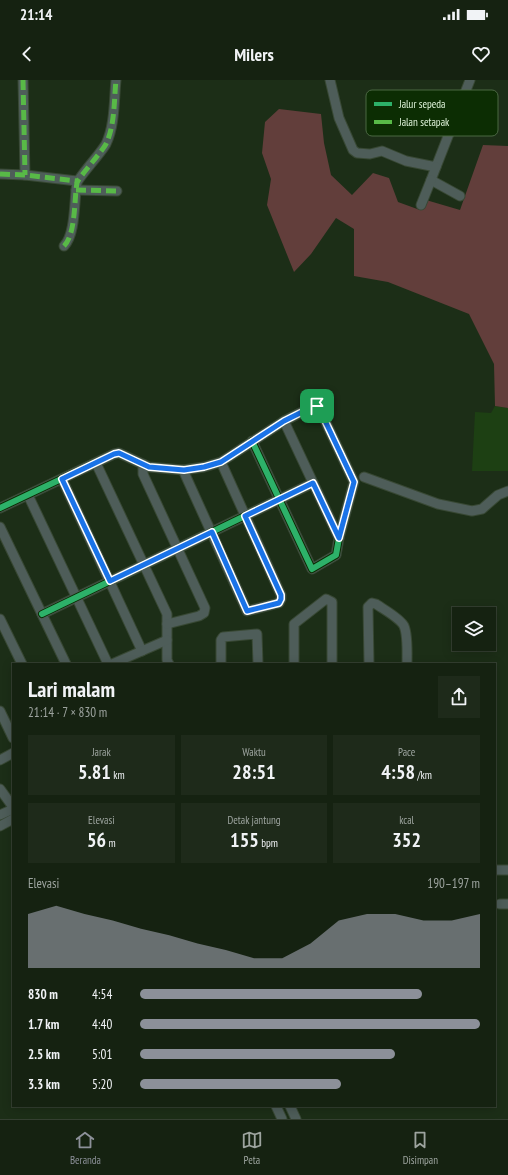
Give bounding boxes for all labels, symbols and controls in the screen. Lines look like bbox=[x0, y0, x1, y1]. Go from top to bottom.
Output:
text: 21:14 bbox=[20, 5, 52, 24]
icon: back bbox=[16, 43, 38, 65]
text: Milers bbox=[234, 43, 274, 66]
icon: heart bbox=[470, 43, 492, 65]
legend bbox=[366, 90, 498, 136]
text: Jalur sepeda bbox=[398, 97, 446, 111]
text: Jalan setapak bbox=[398, 115, 450, 129]
pin bbox=[300, 389, 334, 423]
icon: arrive bbox=[306, 395, 328, 417]
map controls bbox=[452, 607, 496, 651]
button: layers bbox=[452, 607, 496, 651]
text: Lari malam bbox=[28, 675, 115, 703]
button: share bbox=[438, 676, 480, 718]
text: 21:14 · 7 × 830 m bbox=[28, 704, 107, 721]
text: Jarak bbox=[92, 745, 111, 759]
text: Waktu bbox=[242, 745, 266, 759]
text: Pace bbox=[398, 745, 415, 759]
text: 5.81 bbox=[78, 759, 111, 785]
text: 28:51 bbox=[232, 759, 276, 785]
text: 4:58 bbox=[381, 759, 415, 785]
text: km bbox=[111, 768, 125, 782]
text: /km bbox=[415, 768, 432, 782]
text: Elevasi bbox=[88, 813, 115, 827]
text: Detak jantung bbox=[227, 813, 281, 827]
text: kcal bbox=[399, 813, 414, 827]
text: 56 bbox=[87, 827, 106, 853]
text: 155 bbox=[230, 827, 259, 853]
text: 352 bbox=[392, 827, 421, 853]
text: m bbox=[106, 836, 116, 850]
text: bpm bbox=[259, 836, 278, 850]
text: Elevasi bbox=[28, 875, 59, 892]
text: 190–197 m bbox=[427, 875, 480, 892]
text: 830 m bbox=[28, 986, 58, 1003]
text: 4:54 bbox=[92, 986, 112, 1003]
text: 1.7 km bbox=[28, 1016, 59, 1033]
text: 4:40 bbox=[92, 1016, 112, 1033]
text: 2.5 km bbox=[28, 1046, 60, 1063]
text: 5:01 bbox=[92, 1046, 112, 1063]
text: 3.3 km bbox=[28, 1076, 60, 1093]
text: 5:20 bbox=[92, 1076, 112, 1093]
tab: Beranda bbox=[70, 1129, 101, 1167]
tab: Peta bbox=[241, 1129, 263, 1167]
tab: Disimpan bbox=[403, 1129, 438, 1167]

